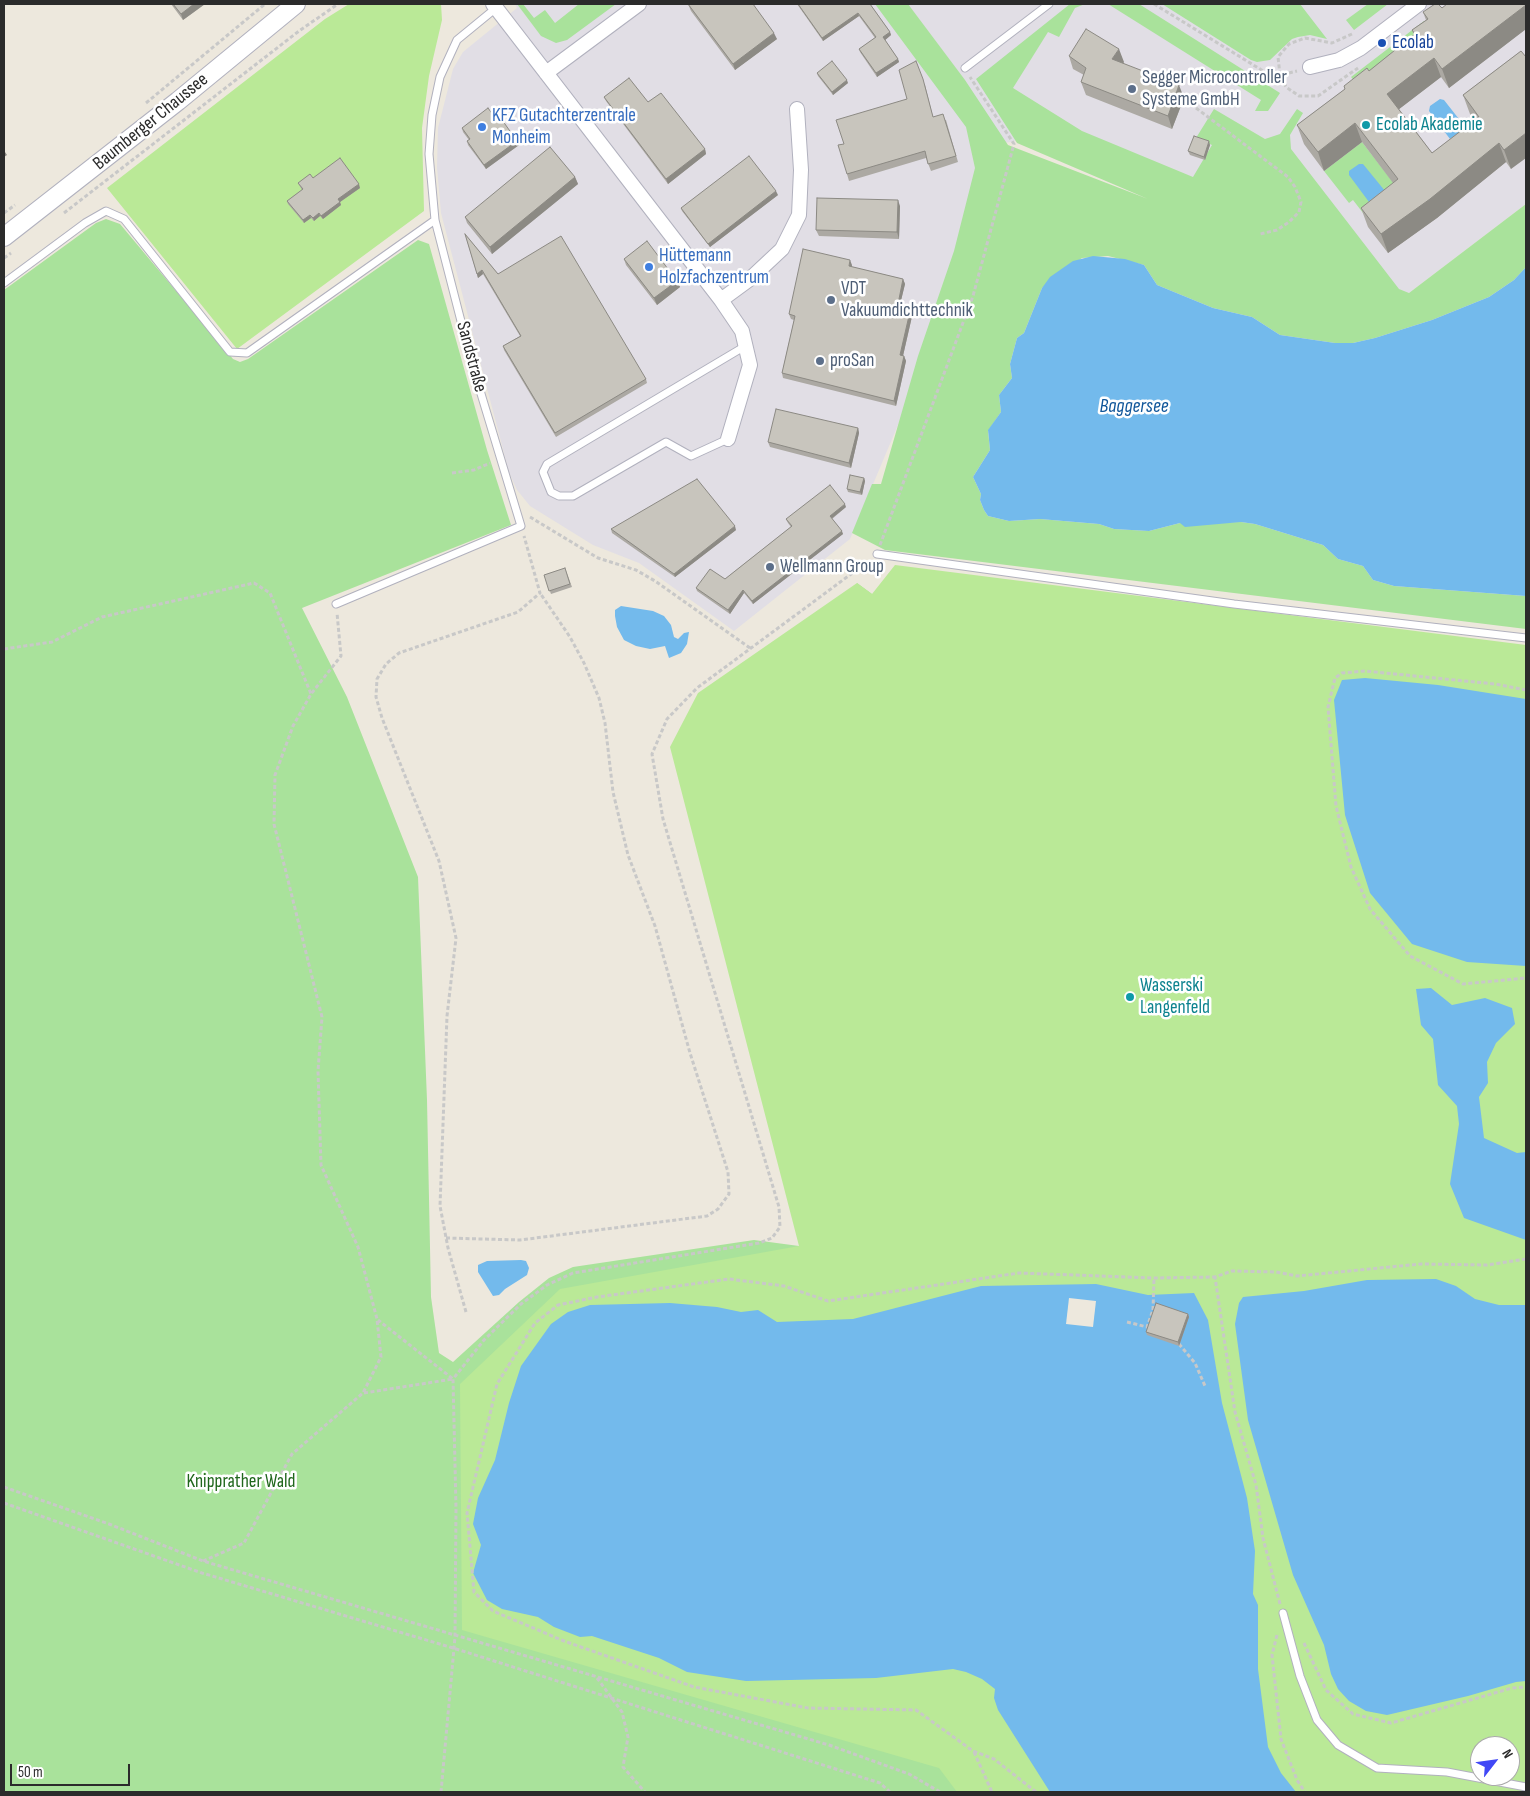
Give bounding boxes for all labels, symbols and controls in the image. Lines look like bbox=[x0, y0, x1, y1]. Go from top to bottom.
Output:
place label: Ecolab bbox=[1392, 32, 1434, 54]
marker: Ecolab bbox=[1376, 37, 1388, 49]
place label: Segger Microcontroller Systeme GmbH bbox=[1142, 67, 1287, 111]
street label: Baumberger Chaussee bbox=[89, 69, 213, 175]
marker: Segger Microcontroller Systeme GmbH bbox=[1126, 83, 1138, 95]
place label: KFZ Gutachterzentrale Monheim bbox=[492, 105, 636, 149]
place label: Ecolab Akademie bbox=[1376, 114, 1483, 136]
marker: Ecolab Akademie bbox=[1360, 119, 1372, 131]
marker: KFZ Gutachterzentrale Monheim bbox=[476, 121, 488, 133]
place label: Hüttemann Holzfachzentrum bbox=[659, 245, 769, 289]
marker: Hüttemann Holzfachzentrum bbox=[643, 261, 655, 273]
place label: VDT Vakuumdichttechnik bbox=[841, 278, 973, 322]
marker: VDT Vakuumdichttechnik bbox=[825, 294, 837, 306]
street label: Sandstraße bbox=[451, 319, 491, 395]
place label: proSan bbox=[830, 350, 874, 372]
marker: proSan bbox=[814, 355, 826, 367]
water label: Baggersee bbox=[1100, 395, 1168, 419]
place label: Wellmann Group bbox=[780, 556, 884, 578]
marker: Wellmann Group bbox=[764, 561, 776, 573]
place label: Wasserski Langenfeld bbox=[1140, 975, 1210, 1019]
marker: Wasserski Langenfeld bbox=[1124, 991, 1136, 1003]
park label: Knipprather Wald bbox=[186, 1471, 296, 1493]
north arrow bbox=[1470, 1736, 1520, 1786]
text: N bbox=[1498, 1746, 1517, 1761]
scale bar bbox=[12, 1754, 132, 1786]
text: 50 m bbox=[18, 1763, 43, 1782]

